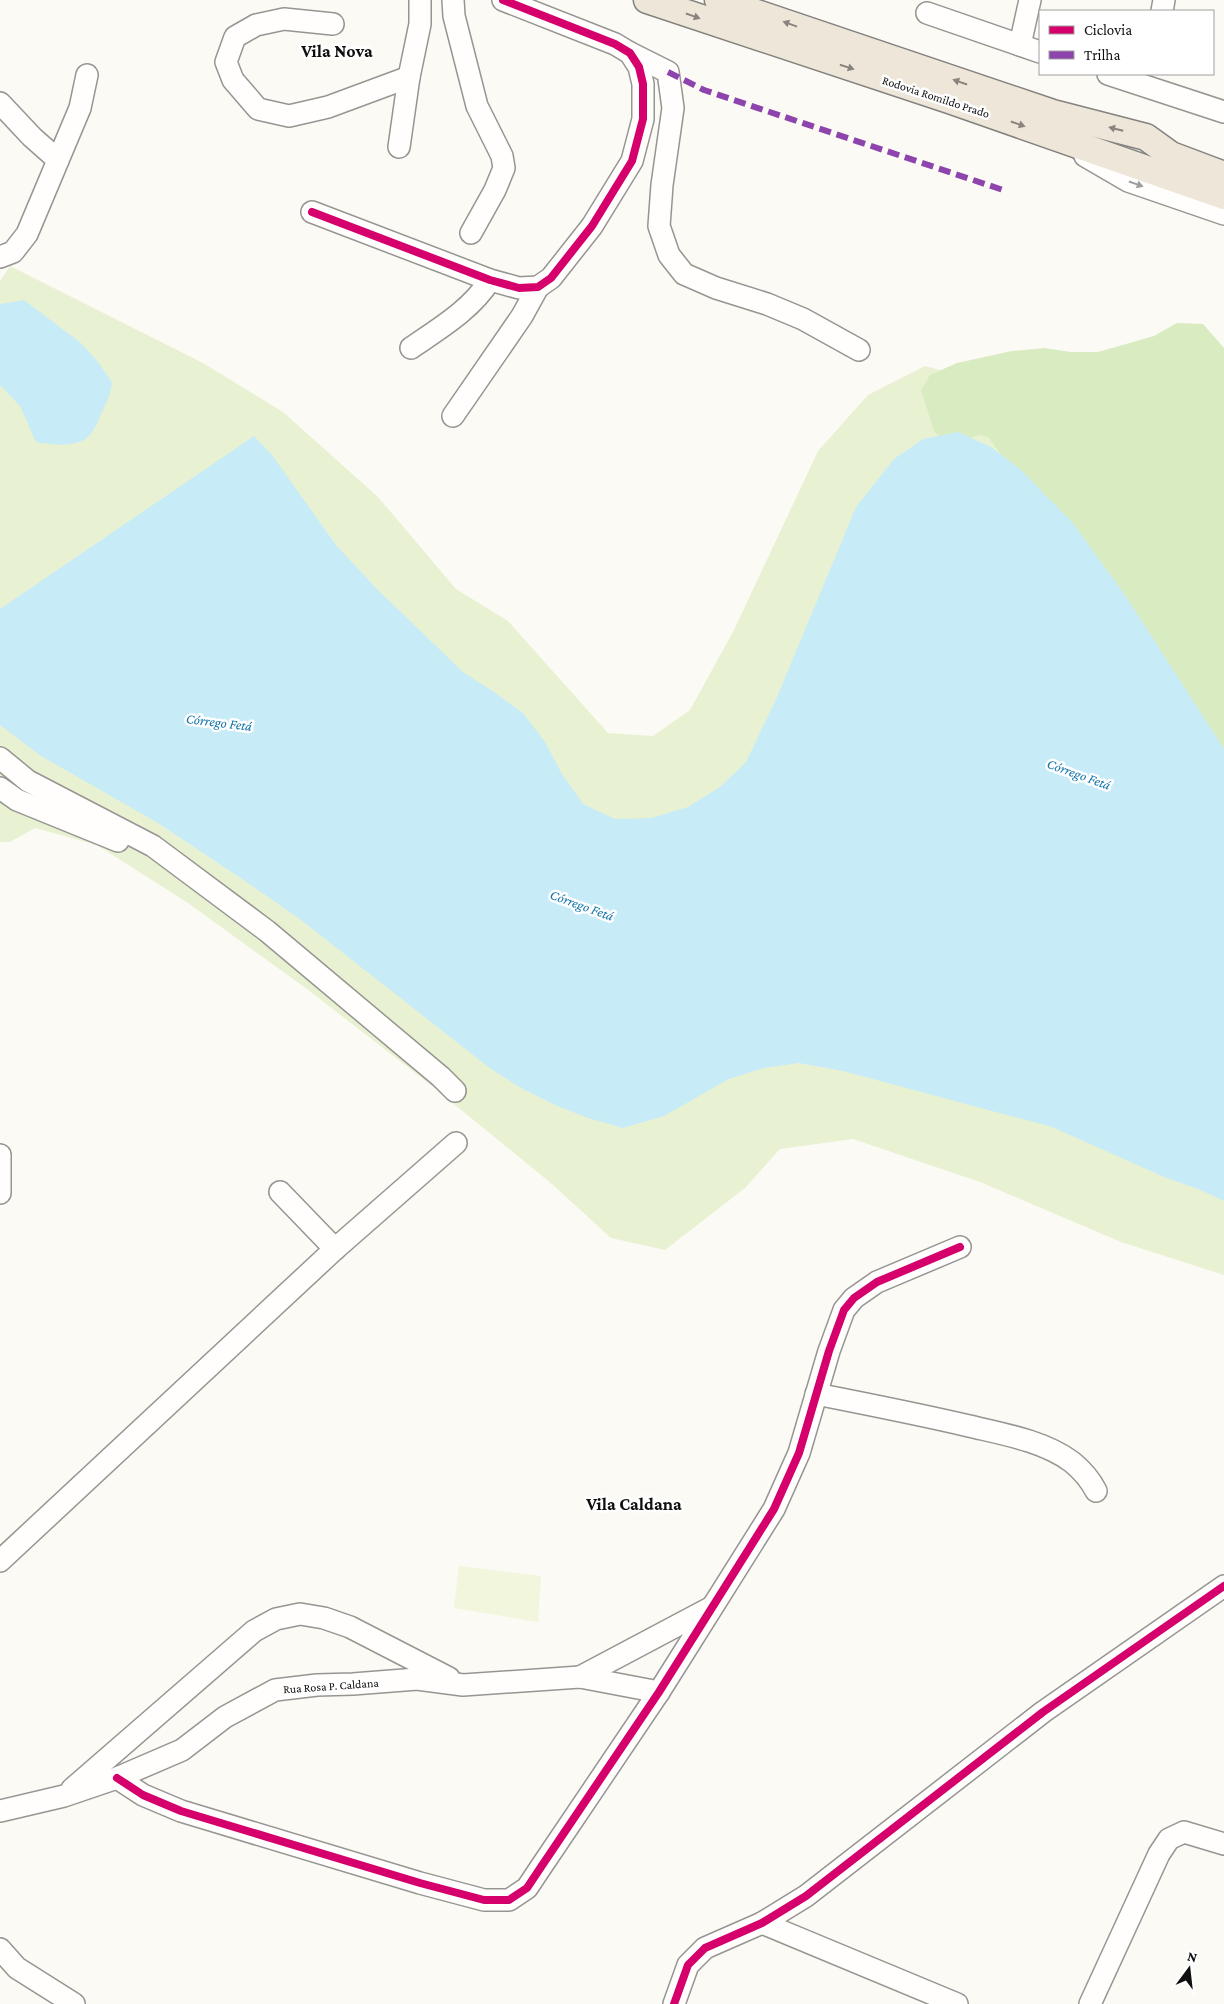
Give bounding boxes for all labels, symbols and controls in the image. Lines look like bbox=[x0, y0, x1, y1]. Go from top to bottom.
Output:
legend bbox=[1039, 10, 1214, 75]
one-way arrow bbox=[686, 12, 701, 20]
one-way arrow bbox=[782, 20, 797, 28]
text: Ciclovia bbox=[1084, 22, 1132, 38]
district label: Vila Nova bbox=[300, 41, 373, 61]
text: Trilha bbox=[1084, 47, 1120, 63]
one-way arrow bbox=[840, 64, 855, 72]
street label: Rodovia Romildo Prado bbox=[881, 73, 991, 121]
one-way arrow bbox=[953, 77, 968, 85]
one-way arrow bbox=[1011, 120, 1026, 128]
one-way arrow bbox=[1108, 125, 1123, 133]
one-way arrow bbox=[1129, 181, 1144, 188]
water label: Córrego Fetá bbox=[185, 710, 253, 734]
water label: Córrego Fetá bbox=[1045, 755, 1113, 793]
water label: Córrego Fetá bbox=[548, 886, 616, 924]
district label: Vila Caldana bbox=[585, 1494, 682, 1514]
street label: Rua Rosa P. Caldana bbox=[283, 1676, 380, 1696]
north arrow bbox=[1164, 1944, 1214, 1994]
text: N bbox=[1186, 1947, 1199, 1966]

